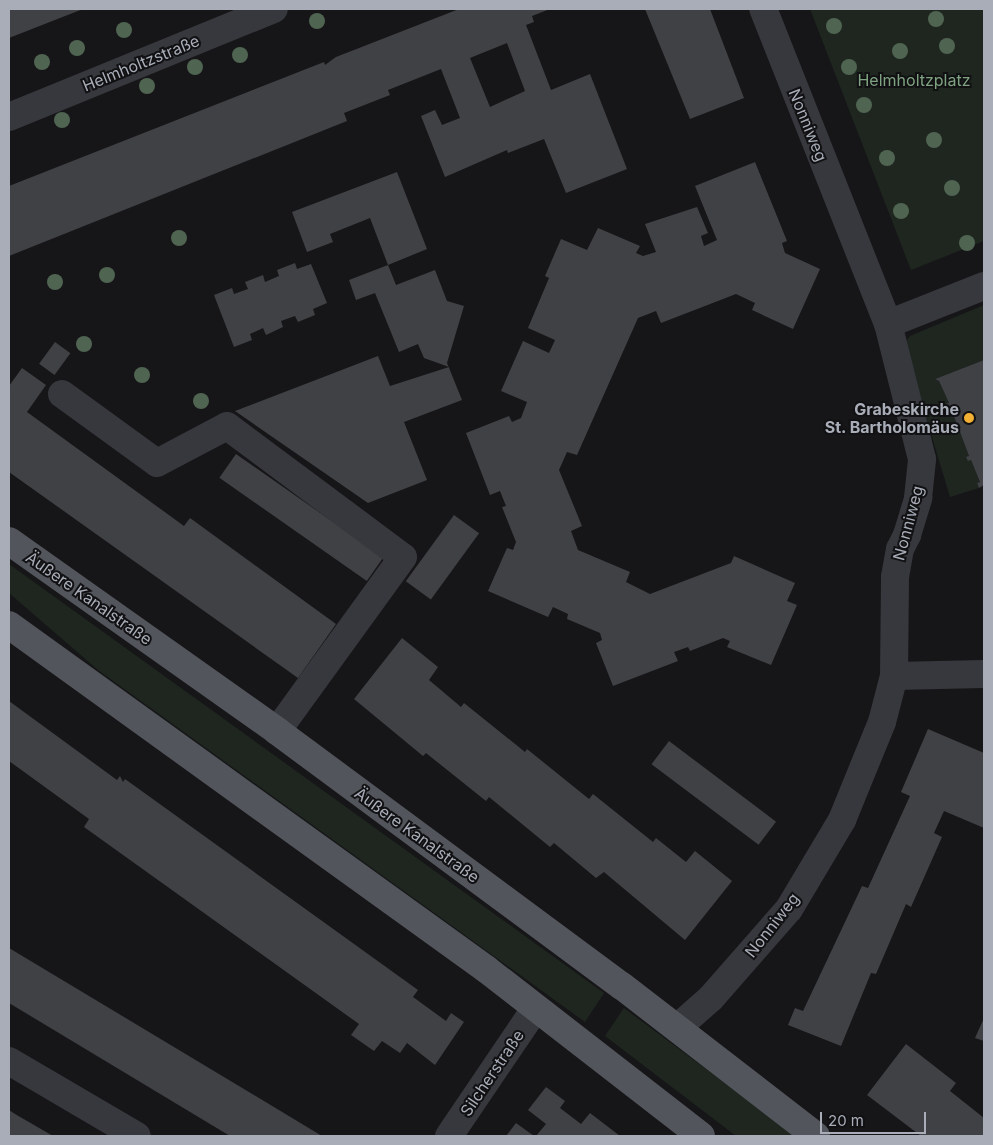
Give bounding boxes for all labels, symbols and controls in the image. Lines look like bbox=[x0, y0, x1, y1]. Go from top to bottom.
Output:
street label: Helmholtzstraße bbox=[80, 31, 202, 95]
park label: Helmholtzplatz bbox=[857, 70, 971, 90]
street label: Nonniweg bbox=[785, 86, 831, 164]
place label: Grabeskirche St. Bartholomäus bbox=[824, 399, 959, 437]
marker: Grabeskirche St. Bartholomäus bbox=[963, 412, 975, 424]
street label: Nonniweg bbox=[889, 484, 927, 562]
street label: Äußere Kanalstraße bbox=[22, 547, 156, 649]
street label: Äußere Kanalstraße bbox=[351, 783, 483, 887]
street label: Nonniweg bbox=[741, 889, 803, 961]
street label: Silcherstraße bbox=[456, 1026, 528, 1120]
scale bar bbox=[823, 1102, 929, 1134]
text: 20 m bbox=[828, 1111, 864, 1130]

